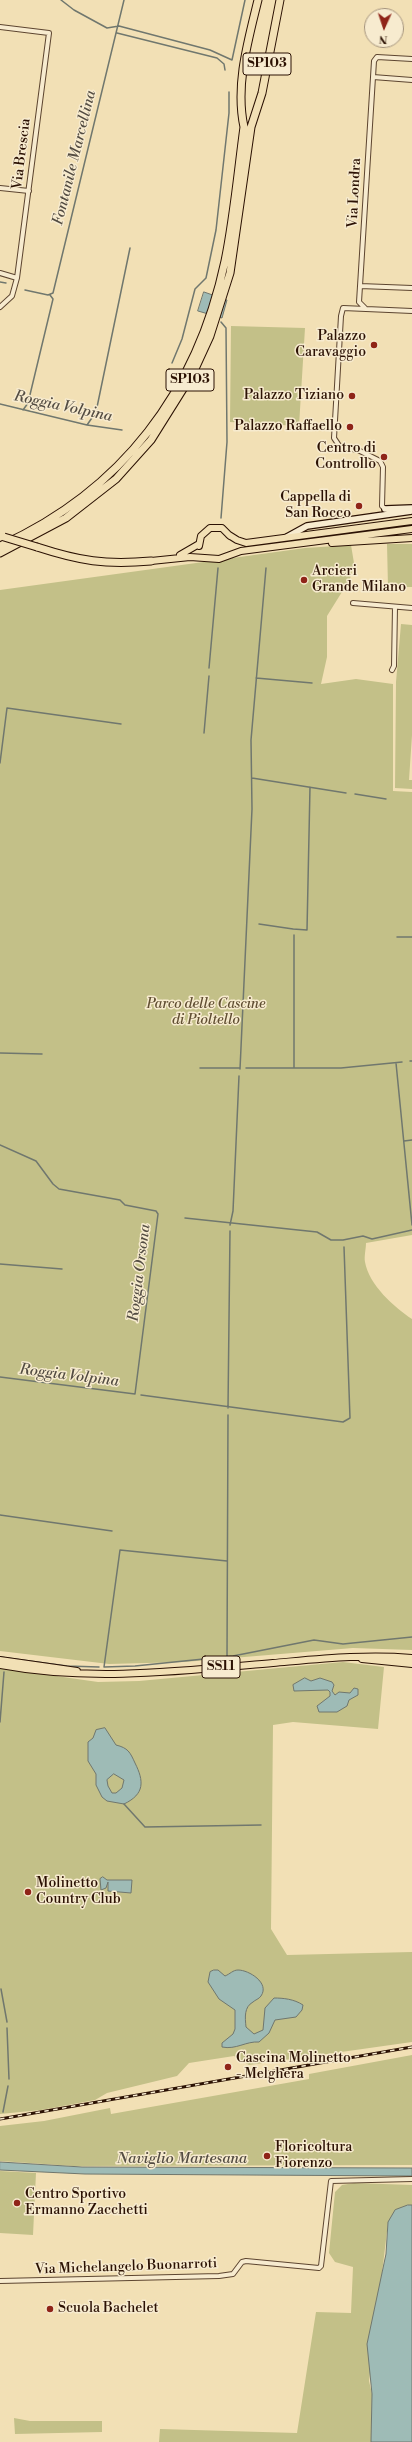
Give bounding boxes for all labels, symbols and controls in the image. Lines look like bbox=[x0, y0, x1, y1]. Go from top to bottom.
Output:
north arrow bbox=[364, 8, 404, 48]
text: N bbox=[379, 32, 388, 46]
road number: SP103 bbox=[243, 53, 291, 75]
water label: Fontanile Marcellina bbox=[50, 89, 100, 227]
street label: Via Brescia bbox=[9, 117, 35, 191]
street label: Via Londra bbox=[345, 157, 365, 229]
place label: Palazzo Caravaggio bbox=[295, 329, 366, 362]
marker: Palazzo Caravaggio bbox=[369, 340, 379, 350]
road number: SP103 bbox=[166, 369, 214, 391]
water label: Roggia Volpina bbox=[12, 388, 114, 426]
place label: Palazzo Tiziano bbox=[244, 388, 344, 404]
marker: Palazzo Tiziano bbox=[347, 391, 357, 401]
place label: Palazzo Raffaello bbox=[234, 419, 342, 435]
marker: Palazzo Raffaello bbox=[345, 422, 355, 432]
place label: Centro di Controllo bbox=[315, 441, 376, 474]
marker: Centro di Controllo bbox=[379, 452, 389, 462]
place label: Cappella di San Rocco bbox=[280, 490, 351, 522]
marker: Cappella di San Rocco bbox=[354, 501, 364, 511]
place label: Arcieri Grande Milano bbox=[312, 564, 406, 596]
marker: Arcieri Grande Milano bbox=[299, 575, 309, 585]
park label: Parco delle Cascine di Pioltello bbox=[147, 997, 265, 1030]
water label: Roggia Orsona bbox=[125, 1223, 155, 1323]
water label: Roggia Volpina bbox=[18, 1361, 120, 1391]
road number: SS11 bbox=[202, 1656, 240, 1678]
place label: Molinetto Country Club bbox=[36, 1876, 121, 1908]
marker: Molinetto Country Club bbox=[23, 1887, 33, 1897]
place label: Cascina Molinetto - Melghera bbox=[236, 2051, 351, 2084]
marker: Cascina Molinetto - Melghera bbox=[223, 2062, 233, 2072]
place label: Floricoltura Fiorenzo bbox=[275, 2140, 352, 2172]
water label: Naviglio Martesana bbox=[117, 2150, 247, 2168]
marker: Floricoltura Fiorenzo bbox=[262, 2151, 272, 2161]
place label: Centro Sportivo Ermanno Zacchetti bbox=[25, 2187, 148, 2220]
marker: Centro Sportivo Ermanno Zacchetti bbox=[12, 2198, 22, 2208]
street label: Via Michelangelo Buonarroti bbox=[35, 2255, 217, 2279]
place label: Scuola Bachelet bbox=[58, 2301, 159, 2317]
marker: Scuola Bachelet bbox=[45, 2304, 55, 2314]

